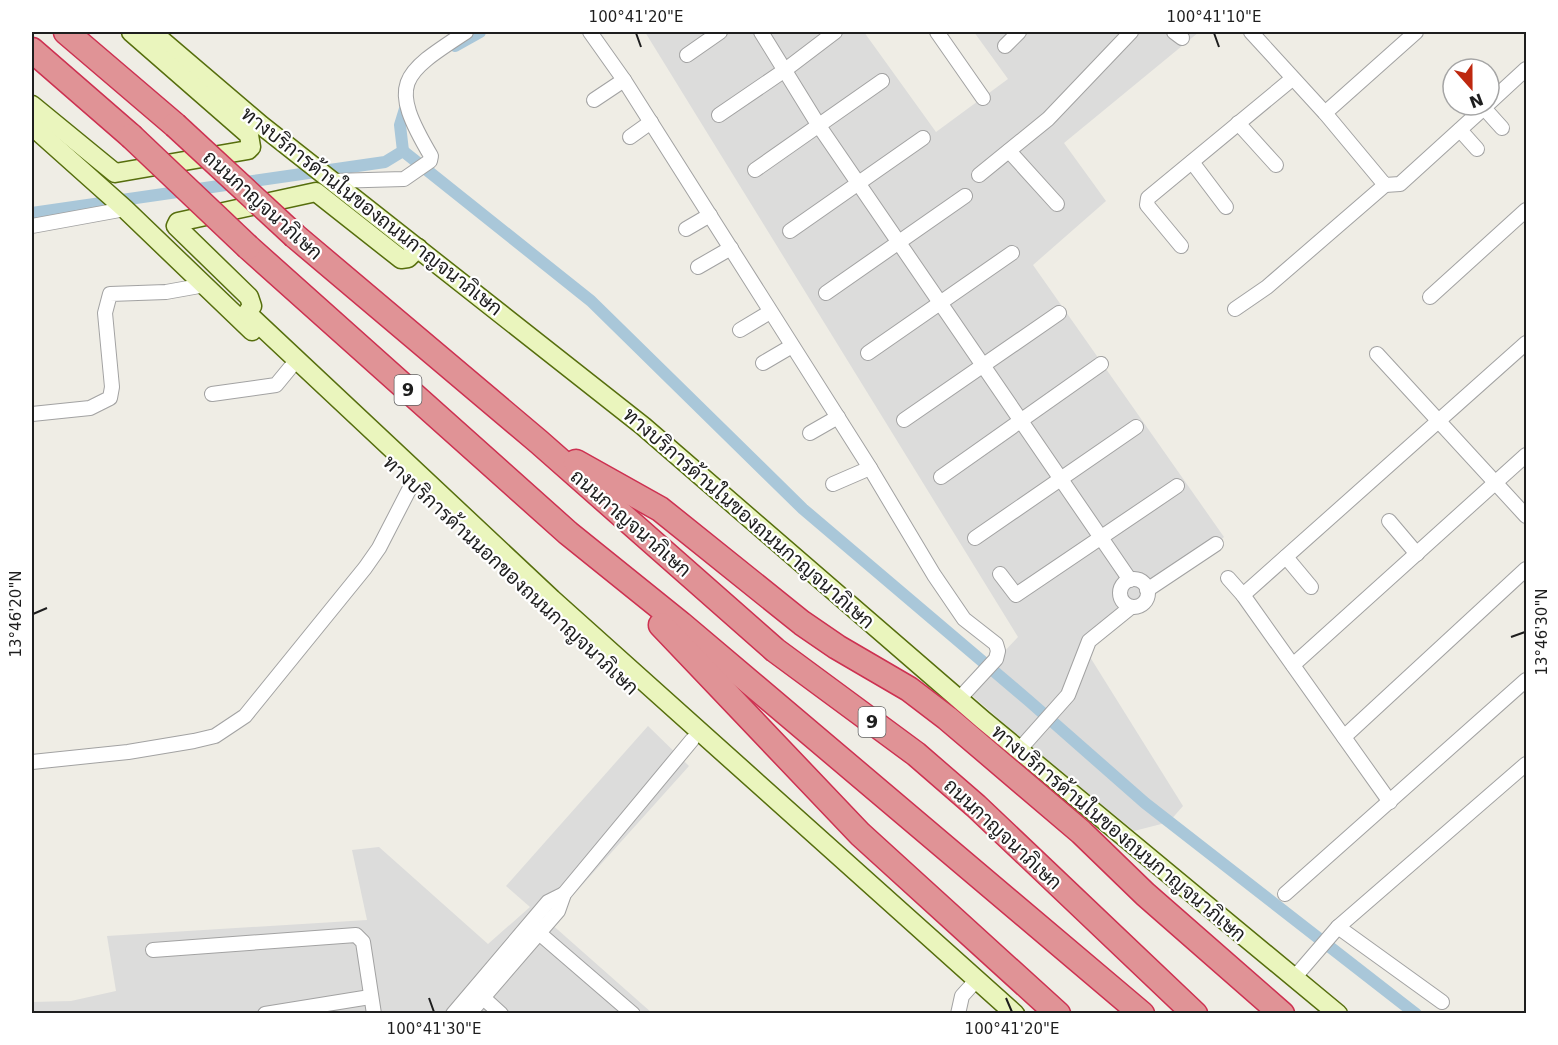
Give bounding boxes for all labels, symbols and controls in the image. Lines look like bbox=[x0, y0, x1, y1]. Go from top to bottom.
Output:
text: 100°41'20"E bbox=[589, 8, 683, 26]
text: 100°41'10"E bbox=[1167, 8, 1261, 26]
north arrow bbox=[1441, 57, 1501, 117]
text: N bbox=[1467, 89, 1486, 112]
street label: ทางบริการด้านในของถนนกาญจนาภิเษก bbox=[237, 101, 508, 320]
street label: ถนนกาญจนาภิเษก bbox=[198, 145, 328, 265]
road number: 9 bbox=[394, 375, 422, 405]
street label: ทางบริการด้านในของถนนกาญจนาภิเษก bbox=[619, 402, 879, 634]
street label: ทางบริการด้านนอกของถนนกาญจนาภิเษก bbox=[378, 450, 644, 700]
street label: ถนนกาญจนาภิเษก bbox=[566, 464, 696, 582]
text: 13°46'20"N bbox=[7, 570, 25, 658]
text: 13°46'30"N bbox=[1533, 588, 1551, 676]
road number: 9 bbox=[858, 707, 886, 737]
street label: ทางบริการด้านในของถนนกาญจนาภิเษก bbox=[987, 719, 1251, 947]
street label: ถนนกาญจนาภิเษก bbox=[939, 773, 1067, 895]
text: 100°41'30"E bbox=[387, 1020, 481, 1038]
text: 100°41'20"E bbox=[965, 1020, 1059, 1038]

